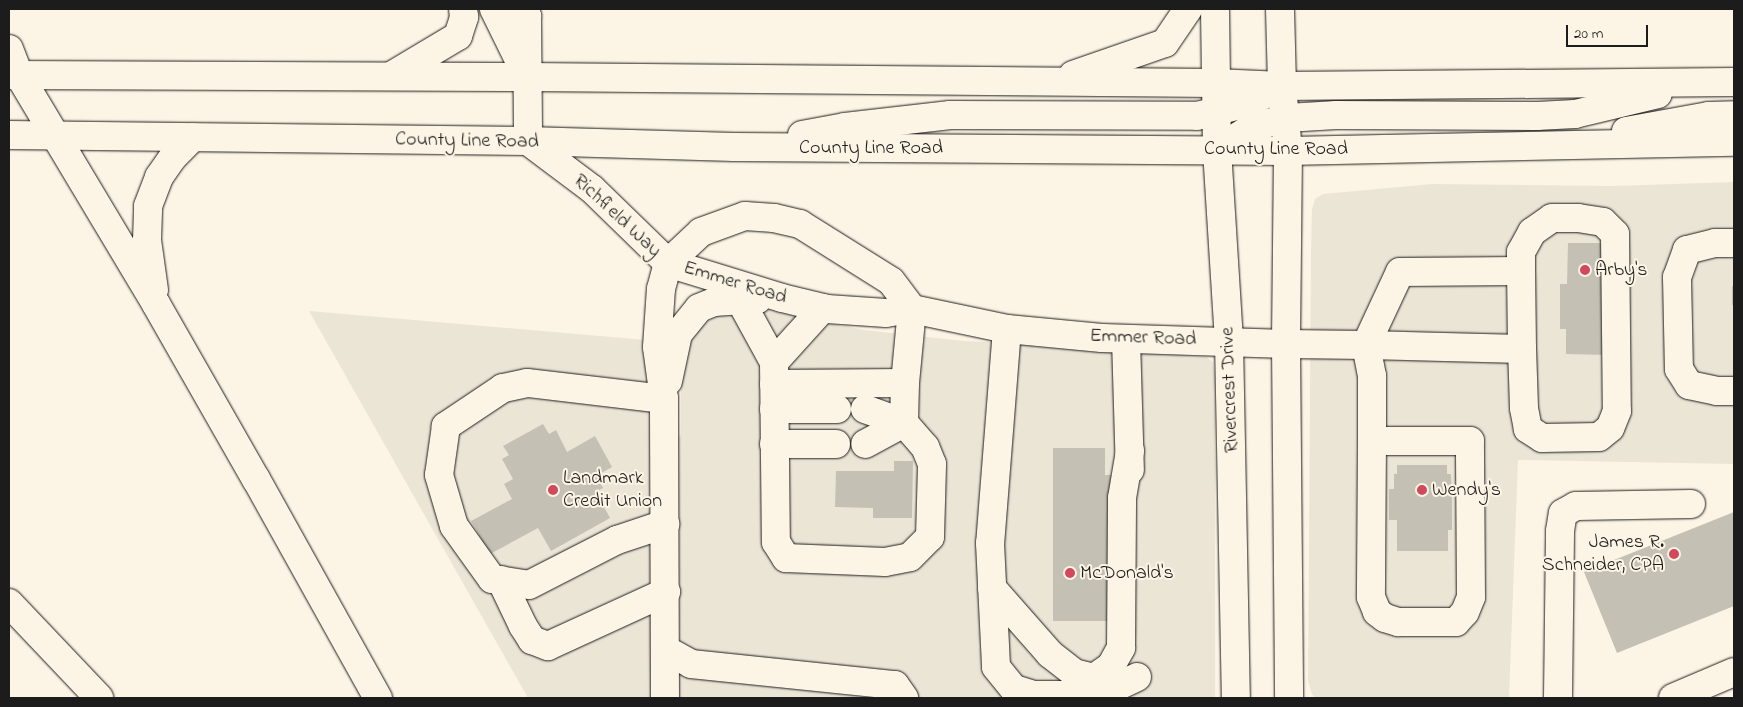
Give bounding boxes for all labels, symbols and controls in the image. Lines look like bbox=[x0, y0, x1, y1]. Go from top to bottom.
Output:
scale bar bbox=[1568, 15, 1650, 47]
text: 20 m bbox=[1574, 23, 1603, 45]
street label: County Line Road bbox=[395, 128, 539, 154]
street label: County Line Road bbox=[799, 136, 943, 160]
street label: County Line Road bbox=[1204, 137, 1348, 161]
street label: Richfield Way bbox=[568, 169, 666, 263]
street label: Emmer Road bbox=[680, 256, 790, 310]
place label: Arby's bbox=[1595, 258, 1647, 282]
marker: Arby's bbox=[1579, 264, 1591, 276]
street label: Emmer Road bbox=[1089, 324, 1197, 352]
street label: Rivercrest Drive bbox=[1216, 327, 1244, 453]
place label: Landmark Credit Union bbox=[563, 466, 662, 513]
place label: Wendy's bbox=[1432, 478, 1501, 502]
marker: Landmark Credit Union bbox=[547, 484, 559, 496]
marker: Wendy's bbox=[1416, 484, 1428, 496]
place label: James R. Schneider, CPA bbox=[1542, 530, 1664, 577]
marker: James R. Schneider, CPA bbox=[1668, 548, 1680, 560]
place label: McDonald's bbox=[1080, 561, 1174, 585]
marker: McDonald's bbox=[1064, 567, 1076, 579]

